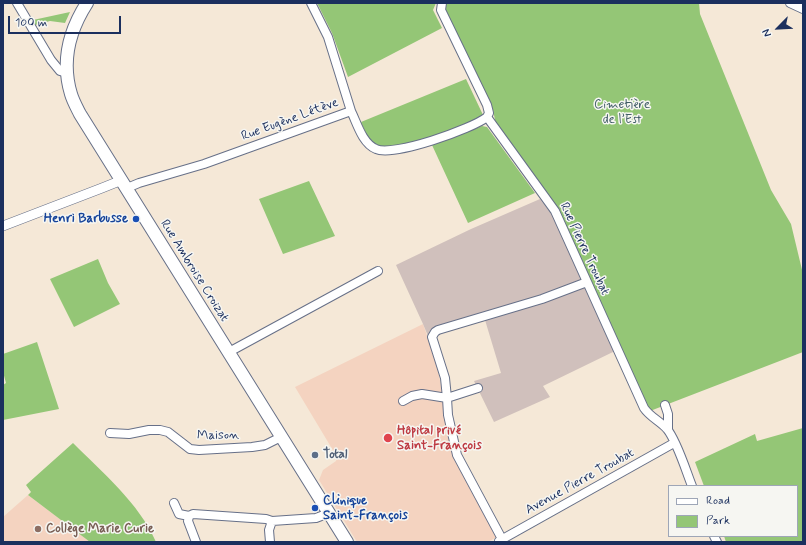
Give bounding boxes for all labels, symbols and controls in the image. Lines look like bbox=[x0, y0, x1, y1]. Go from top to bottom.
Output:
scale bar bbox=[10, 8, 123, 34]
north arrow bbox=[758, 8, 798, 48]
text: 100 m bbox=[15, 15, 47, 31]
text: N bbox=[759, 27, 775, 39]
street label: Rue Eugène Létève bbox=[239, 95, 341, 145]
park label: Cimetière de l’Est bbox=[594, 97, 650, 128]
street label: Rue Pierre Troubat bbox=[556, 200, 612, 298]
place label: Henri Barbusse bbox=[44, 211, 128, 227]
marker: Henri Barbusse bbox=[131, 214, 141, 224]
street label: Rue Ambroise Croizat bbox=[156, 217, 232, 325]
place label: Hôpital privé Saint-François bbox=[397, 423, 482, 454]
street label: Maison bbox=[197, 428, 239, 444]
marker: Hôpital privé Saint-François bbox=[382, 432, 394, 444]
street label: Avenue Pierre Troubat bbox=[523, 446, 637, 518]
place label: Total bbox=[323, 447, 347, 463]
marker: Total bbox=[310, 450, 320, 460]
legend bbox=[668, 485, 798, 537]
place label: Clinique Saint-François bbox=[323, 493, 408, 524]
text: Road bbox=[706, 493, 730, 509]
marker: Clinique Saint-François bbox=[310, 503, 320, 513]
text: Park bbox=[706, 513, 730, 529]
place label: Collège Marie Curie bbox=[46, 521, 154, 537]
marker: Collège Marie Curie bbox=[33, 524, 43, 534]

